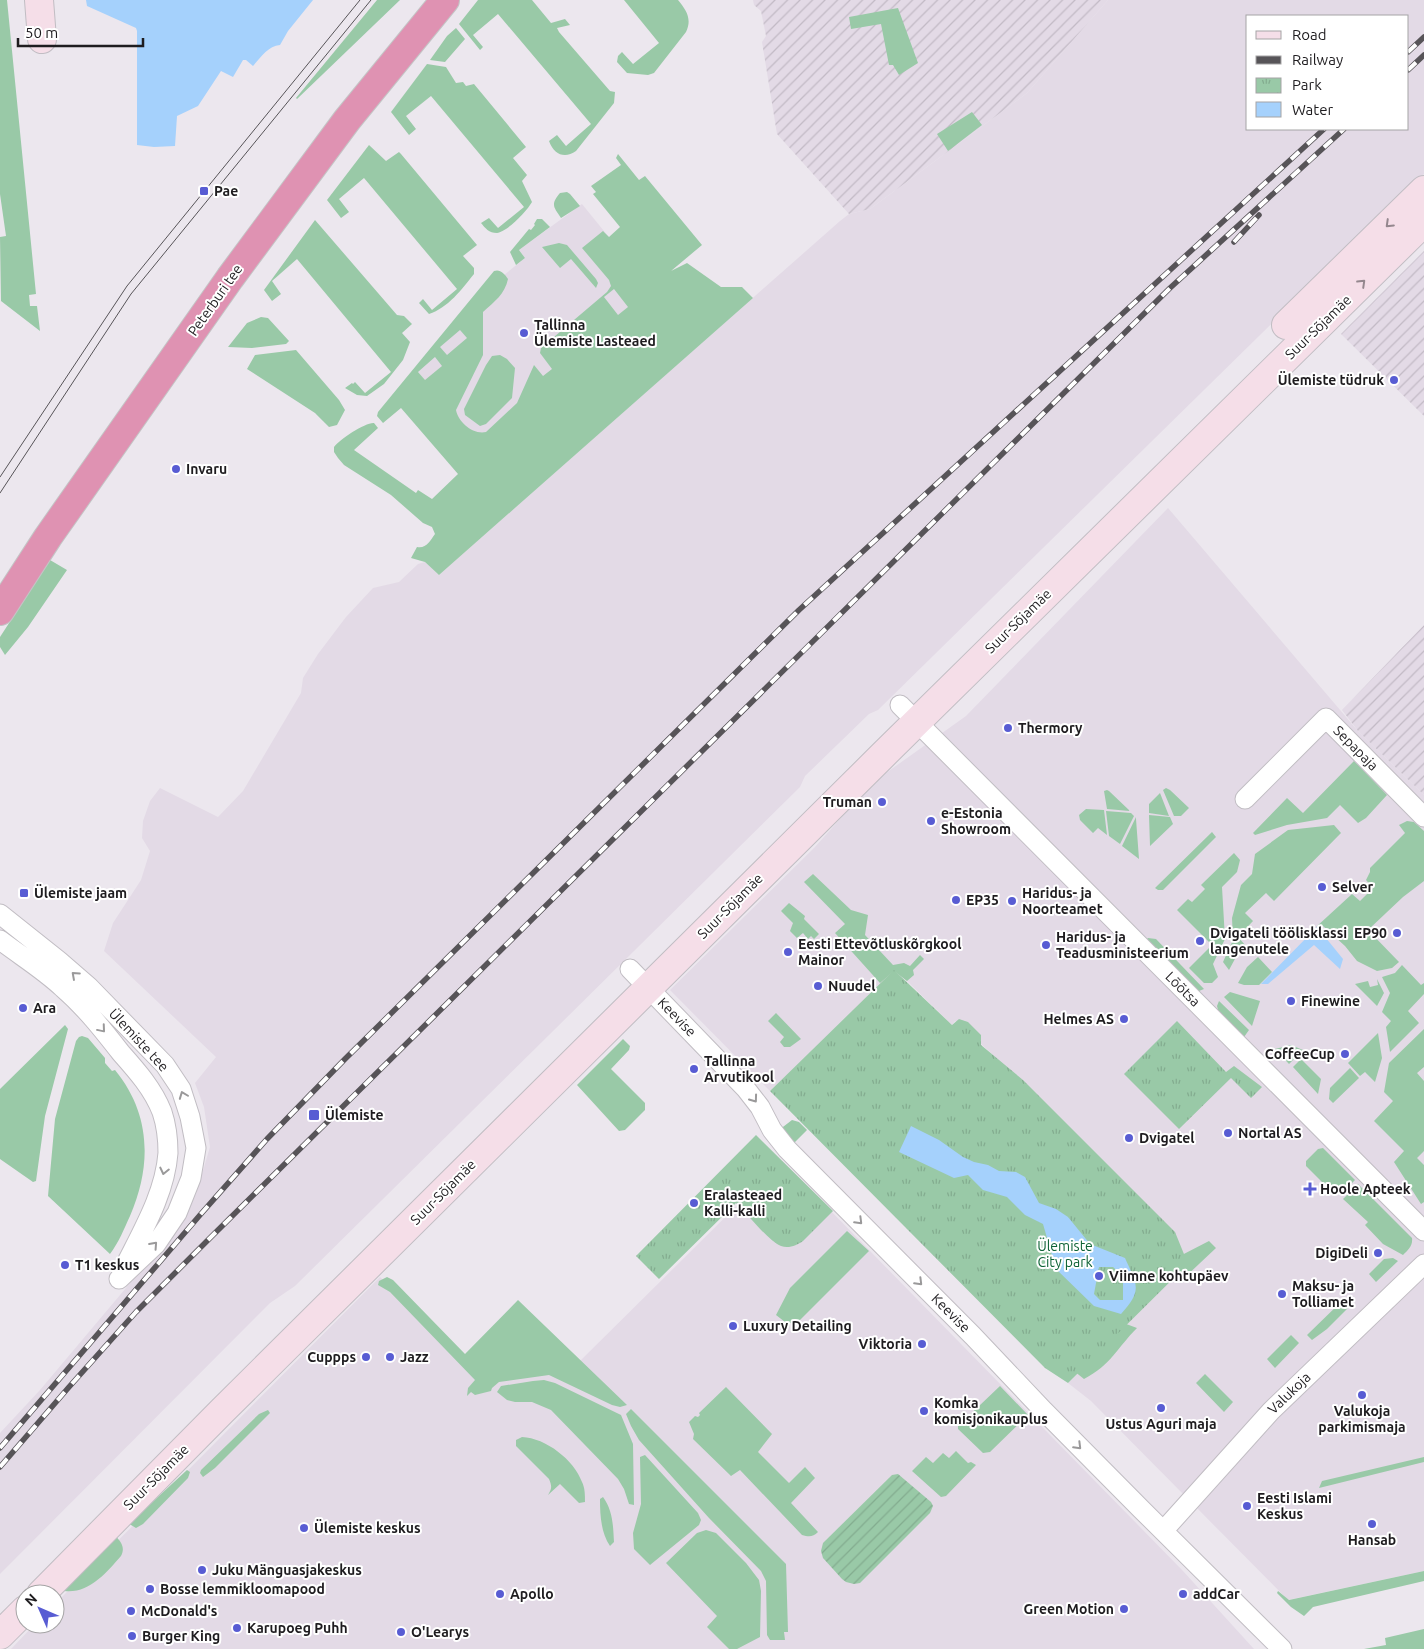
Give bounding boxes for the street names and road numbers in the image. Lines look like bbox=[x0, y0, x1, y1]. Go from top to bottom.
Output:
street label: Peterburi tee bbox=[185, 261, 245, 339]
street label: Suur-Sõjamäe bbox=[1282, 292, 1354, 362]
street label: Suur-Sõjamäe bbox=[982, 586, 1054, 656]
street label: Sepapaja bbox=[1330, 722, 1382, 774]
street label: Suur-Sõjamäe bbox=[694, 870, 766, 942]
street label: Lõõtsa bbox=[1162, 968, 1204, 1010]
street label: Keevise bbox=[655, 994, 699, 1040]
street label: Ülemiste tee bbox=[106, 1005, 173, 1075]
street label: Suur-Sõjamäe bbox=[407, 1156, 479, 1228]
street label: Keevise bbox=[928, 1290, 974, 1336]
street label: Valukoja bbox=[1264, 1369, 1314, 1417]
street label: Suur-Sõjamäe bbox=[120, 1441, 192, 1513]

